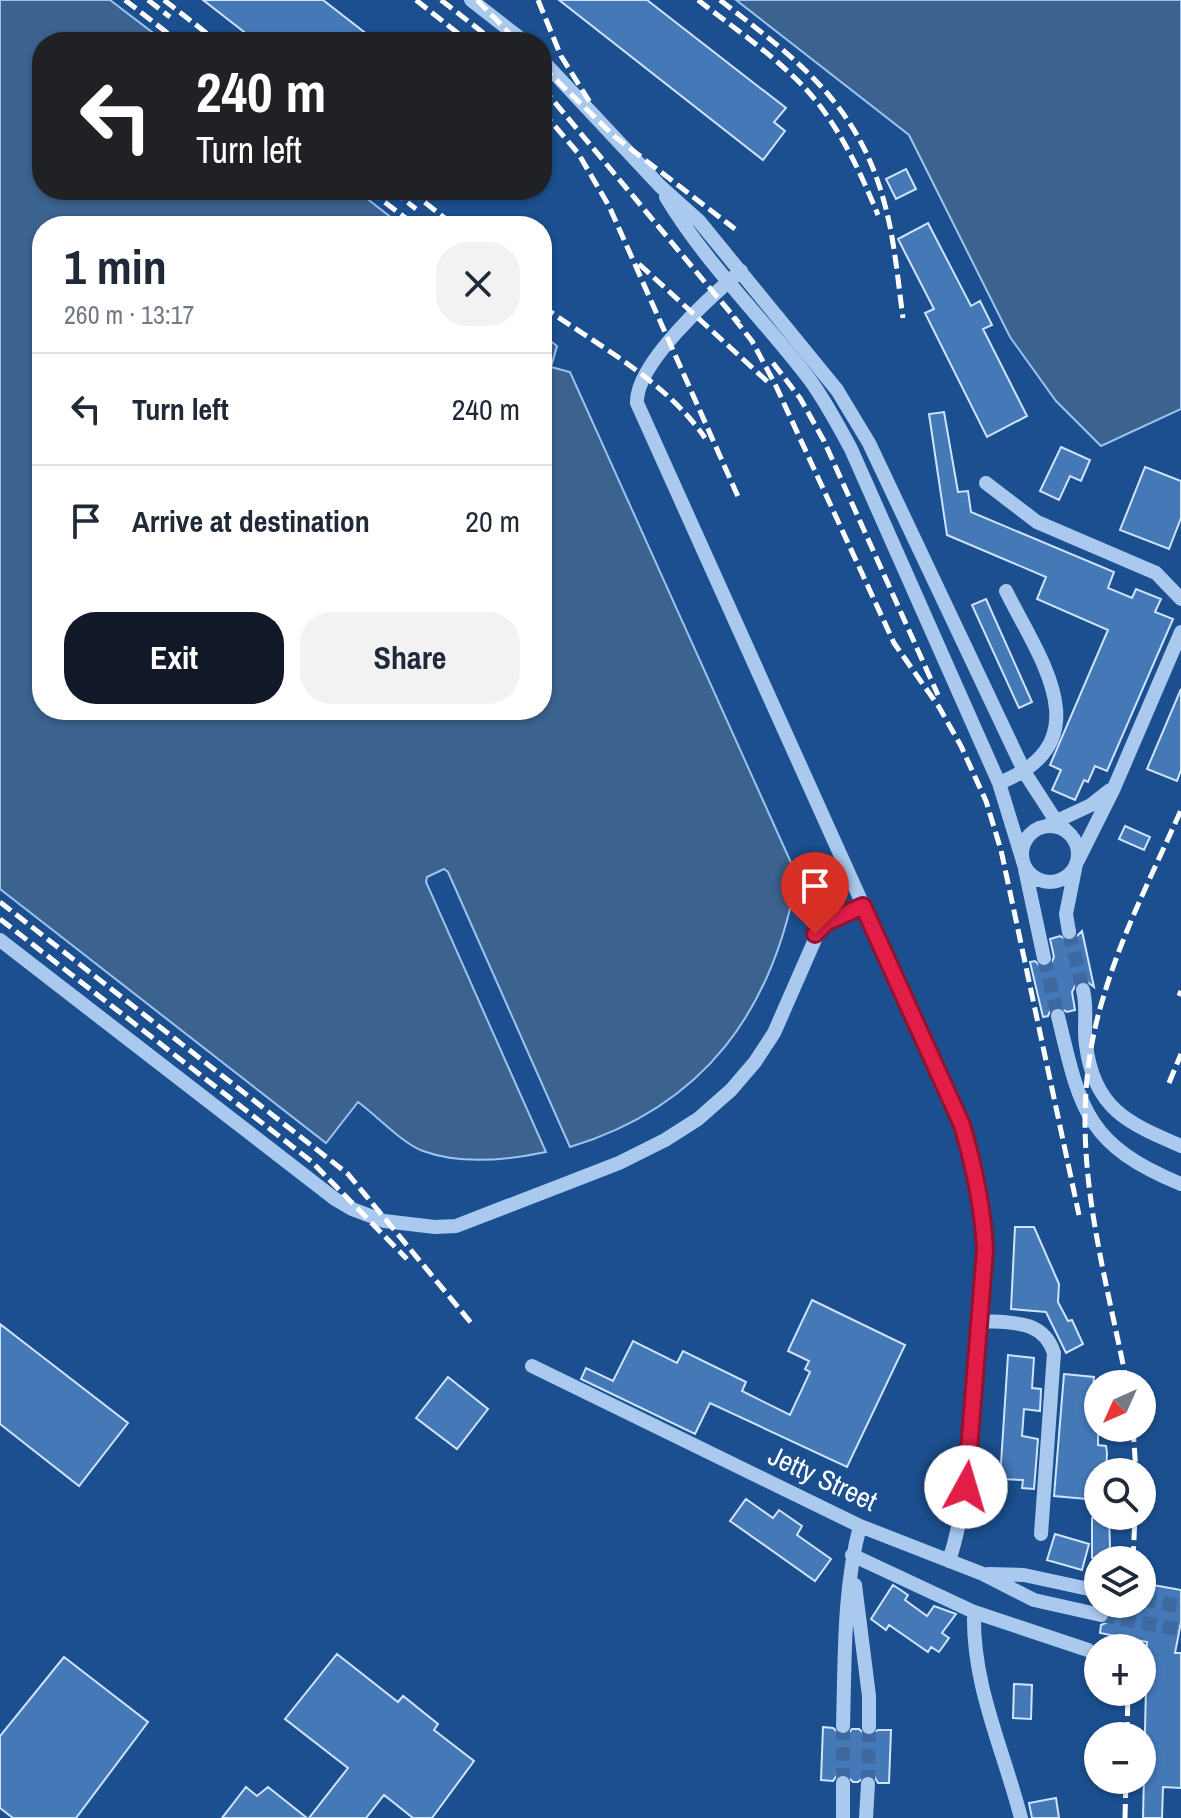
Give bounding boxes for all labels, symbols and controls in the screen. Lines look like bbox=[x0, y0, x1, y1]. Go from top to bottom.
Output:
text: 240 m bbox=[196, 54, 326, 129]
icon: left bbox=[64, 64, 168, 168]
text: Turn left bbox=[196, 126, 302, 174]
text: 1 min bbox=[64, 234, 167, 299]
button: close bbox=[436, 242, 520, 326]
text: 260 m · 13:17 bbox=[64, 297, 194, 332]
icon: left bbox=[64, 387, 108, 431]
text: Turn left bbox=[132, 389, 229, 429]
text: 240 m bbox=[452, 389, 520, 429]
icon: arrive bbox=[64, 499, 108, 543]
text: Arrive at destination bbox=[132, 501, 370, 541]
text: 20 m bbox=[465, 501, 520, 541]
button: Exit bbox=[64, 612, 284, 704]
button: Share bbox=[300, 612, 520, 704]
pin bbox=[781, 852, 849, 934]
icon: arrive bbox=[793, 864, 837, 908]
north arrow bbox=[1084, 1370, 1156, 1442]
map controls bbox=[1084, 1370, 1156, 1794]
street label: Jetty Street bbox=[762, 1436, 884, 1520]
position arrow bbox=[924, 1445, 1008, 1529]
button: search bbox=[1084, 1458, 1156, 1530]
button: layers bbox=[1084, 1546, 1156, 1618]
button: + bbox=[1084, 1634, 1156, 1706]
button: − bbox=[1084, 1722, 1156, 1794]

